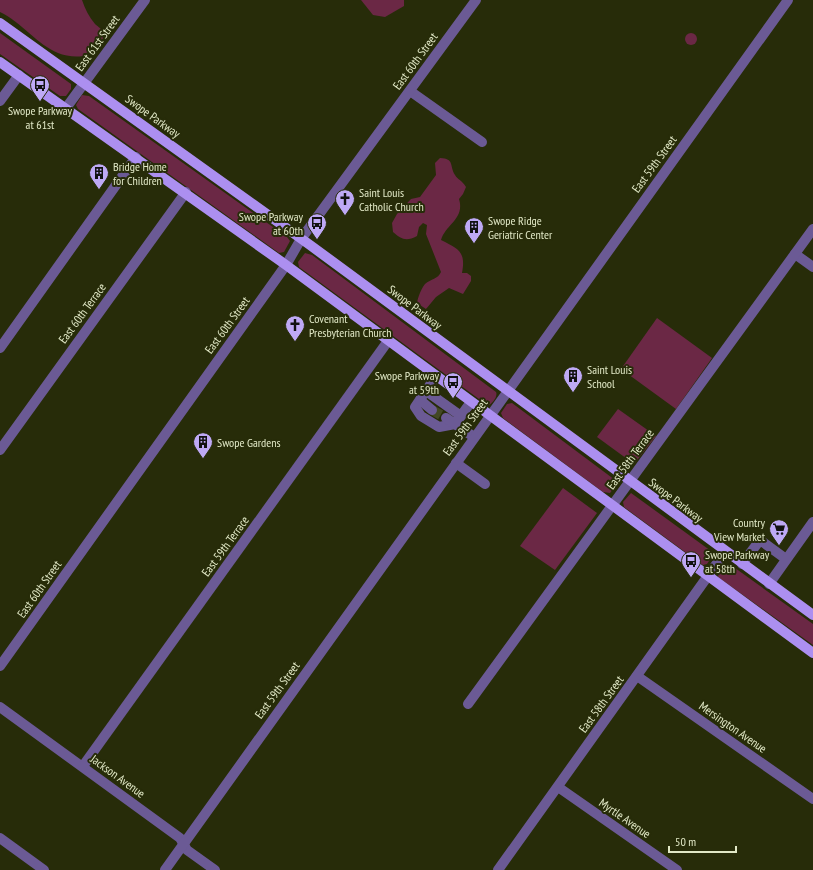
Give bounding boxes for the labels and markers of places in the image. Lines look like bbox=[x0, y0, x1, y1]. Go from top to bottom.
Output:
bus stop icon: Swope Parkway at 61st bbox=[29, 74, 51, 102]
place label: Swope Parkway at 61st bbox=[8, 103, 73, 132]
place label: Bridge Home for Children bbox=[113, 159, 167, 188]
building icon: Bridge Home for Children bbox=[88, 162, 110, 190]
place label: Saint Louis Catholic Church bbox=[359, 185, 424, 214]
church icon: Saint Louis Catholic Church bbox=[334, 188, 356, 216]
place label: Swope Parkway at 60th bbox=[239, 209, 303, 238]
bus stop icon: Swope Parkway at 60th bbox=[306, 212, 328, 240]
place label: Swope Ridge Geriatric Center bbox=[488, 213, 553, 242]
building icon: Swope Ridge Geriatric Center bbox=[463, 216, 485, 244]
place label: Covenant Presbyterian Church bbox=[309, 311, 391, 340]
church icon: Covenant Presbyterian Church bbox=[284, 314, 306, 342]
place label: Saint Louis School bbox=[587, 362, 632, 391]
building icon: Saint Louis School bbox=[562, 365, 584, 393]
place label: Swope Parkway at 59th bbox=[375, 368, 439, 397]
bus stop icon: Swope Parkway at 59th bbox=[442, 371, 464, 399]
building icon: Swope Gardens bbox=[192, 431, 214, 459]
place label: Swope Gardens bbox=[217, 435, 280, 450]
place label: Country View Market bbox=[713, 515, 766, 544]
supermarket icon: Country View Market bbox=[768, 518, 790, 546]
place label: Swope Parkway at 58th bbox=[705, 547, 770, 576]
bus stop icon: Swope Parkway at 58th bbox=[680, 550, 702, 578]

